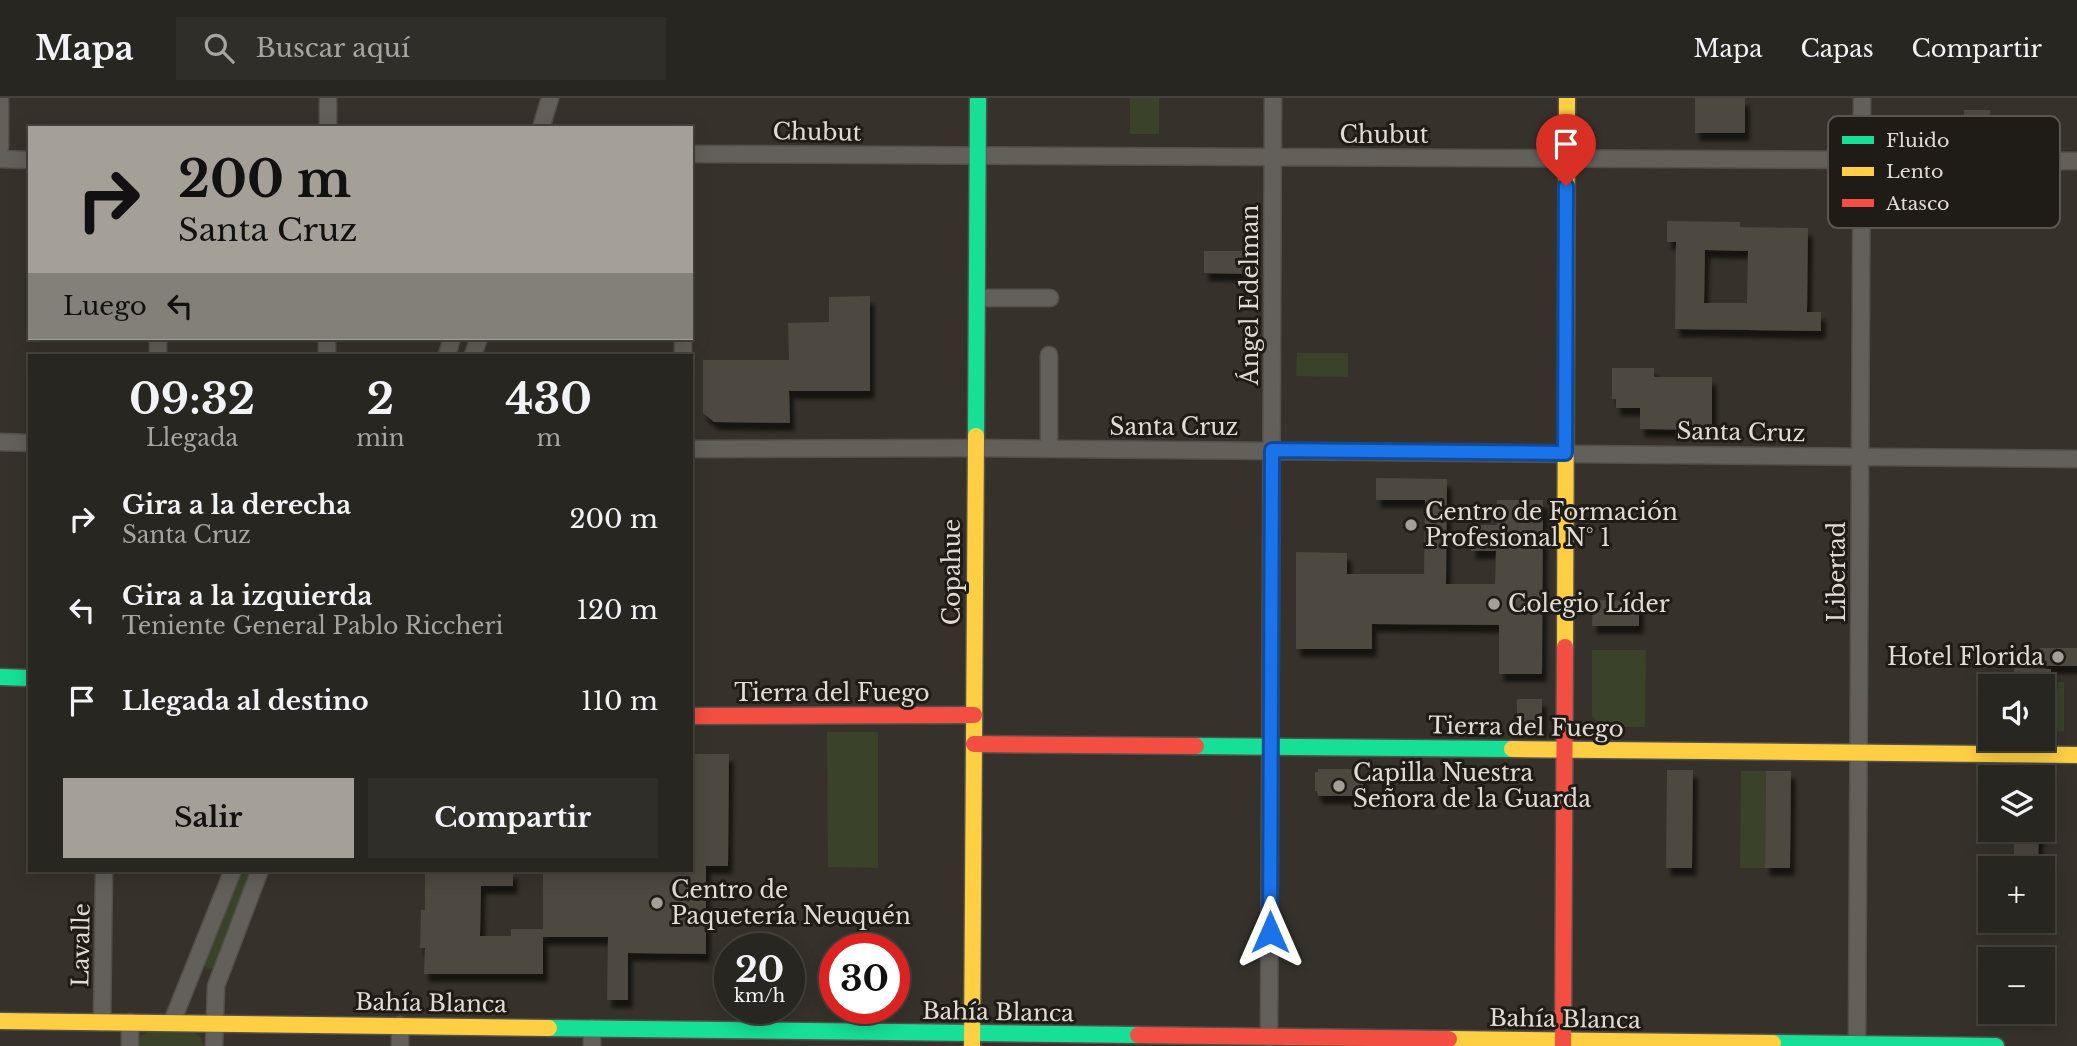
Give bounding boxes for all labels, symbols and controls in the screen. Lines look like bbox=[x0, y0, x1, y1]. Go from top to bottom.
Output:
search box bbox=[176, 17, 666, 80]
text: Mapa bbox=[35, 28, 134, 69]
icon: search bbox=[200, 29, 238, 67]
text: Buscar aquí bbox=[256, 32, 410, 64]
text: Mapa bbox=[1693, 34, 1763, 63]
text: Capas bbox=[1801, 34, 1874, 63]
text: Compartir bbox=[1912, 34, 2042, 63]
pin bbox=[1536, 114, 1596, 186]
legend bbox=[1828, 116, 2060, 228]
street label: Chubut bbox=[772, 117, 862, 147]
street label: Chubut bbox=[1340, 121, 1429, 149]
icon: arrive bbox=[1547, 125, 1585, 163]
text: Fluido bbox=[1886, 129, 1949, 152]
text: 200 m bbox=[178, 149, 351, 210]
icon: right bbox=[63, 154, 154, 245]
text: Lento bbox=[1886, 160, 1943, 183]
text: Atasco bbox=[1885, 192, 1950, 215]
street label: Ángel Edelman bbox=[1235, 205, 1264, 386]
text: Santa Cruz bbox=[178, 210, 357, 250]
icon: left bbox=[161, 287, 199, 325]
text: Luego bbox=[63, 290, 147, 322]
text: 09:32 bbox=[129, 373, 255, 425]
text: 2 bbox=[367, 373, 394, 425]
text: 430 bbox=[506, 373, 592, 425]
street label: Santa Cruz bbox=[1110, 413, 1238, 441]
street label: Santa Cruz bbox=[1676, 417, 1806, 447]
text: Llegada bbox=[146, 424, 238, 452]
text: min bbox=[356, 424, 405, 452]
text: m bbox=[536, 424, 561, 452]
text: Gira a la derecha bbox=[122, 489, 351, 521]
place label: Centro de Formación Profesional N° 1 bbox=[1425, 498, 1678, 552]
icon: right bbox=[63, 500, 101, 538]
text: 200 m bbox=[569, 503, 658, 535]
marker: Centro de Formación Profesional N° 1 bbox=[1403, 517, 1419, 533]
street label: Copahue bbox=[938, 519, 966, 625]
text: Santa Cruz bbox=[122, 521, 251, 549]
street label: Libertad bbox=[1823, 522, 1851, 622]
text: Gira a la izquierda bbox=[122, 580, 372, 612]
place label: Colegio Líder bbox=[1508, 590, 1670, 618]
icon: left bbox=[63, 591, 101, 629]
text: 120 m bbox=[576, 594, 658, 626]
marker: Colegio Líder bbox=[1486, 596, 1502, 612]
text: Teniente General Pablo Riccheri bbox=[122, 612, 503, 640]
place label: Hotel Florida bbox=[1887, 643, 2044, 671]
marker: Hotel Florida bbox=[2050, 649, 2066, 665]
map controls bbox=[1978, 674, 2055, 1024]
button: sound bbox=[1978, 674, 2055, 751]
street label: Tierra del Fuego bbox=[734, 679, 930, 707]
icon: arrive bbox=[63, 682, 101, 720]
text: Llegada al destino bbox=[122, 685, 369, 717]
text: 110 m bbox=[581, 685, 658, 717]
street label: Tierra del Fuego bbox=[1428, 711, 1624, 743]
place label: Capilla Nuestra Señora de la Guarda bbox=[1353, 759, 1591, 813]
button: layers bbox=[1978, 765, 2055, 842]
button: Salir bbox=[63, 778, 354, 858]
button: Compartir bbox=[368, 778, 658, 858]
marker: Capilla Nuestra Señora de la Guarda bbox=[1331, 778, 1347, 794]
button: + bbox=[1978, 856, 2055, 933]
place label: Centro de Paquetería Neuquén bbox=[671, 876, 911, 930]
marker: Centro de Paquetería Neuquén bbox=[649, 895, 665, 911]
position arrow bbox=[1233, 895, 1307, 969]
street label: Lavalle bbox=[66, 903, 96, 987]
speed limit sign: 30 bbox=[819, 933, 910, 1024]
button: − bbox=[1978, 947, 2055, 1024]
text: 20 bbox=[735, 948, 784, 991]
text: km/h bbox=[734, 985, 785, 1007]
street label: Bahía Blanca bbox=[355, 988, 507, 1018]
street label: Bahía Blanca bbox=[922, 997, 1074, 1027]
street label: Bahía Blanca bbox=[1489, 1004, 1641, 1034]

